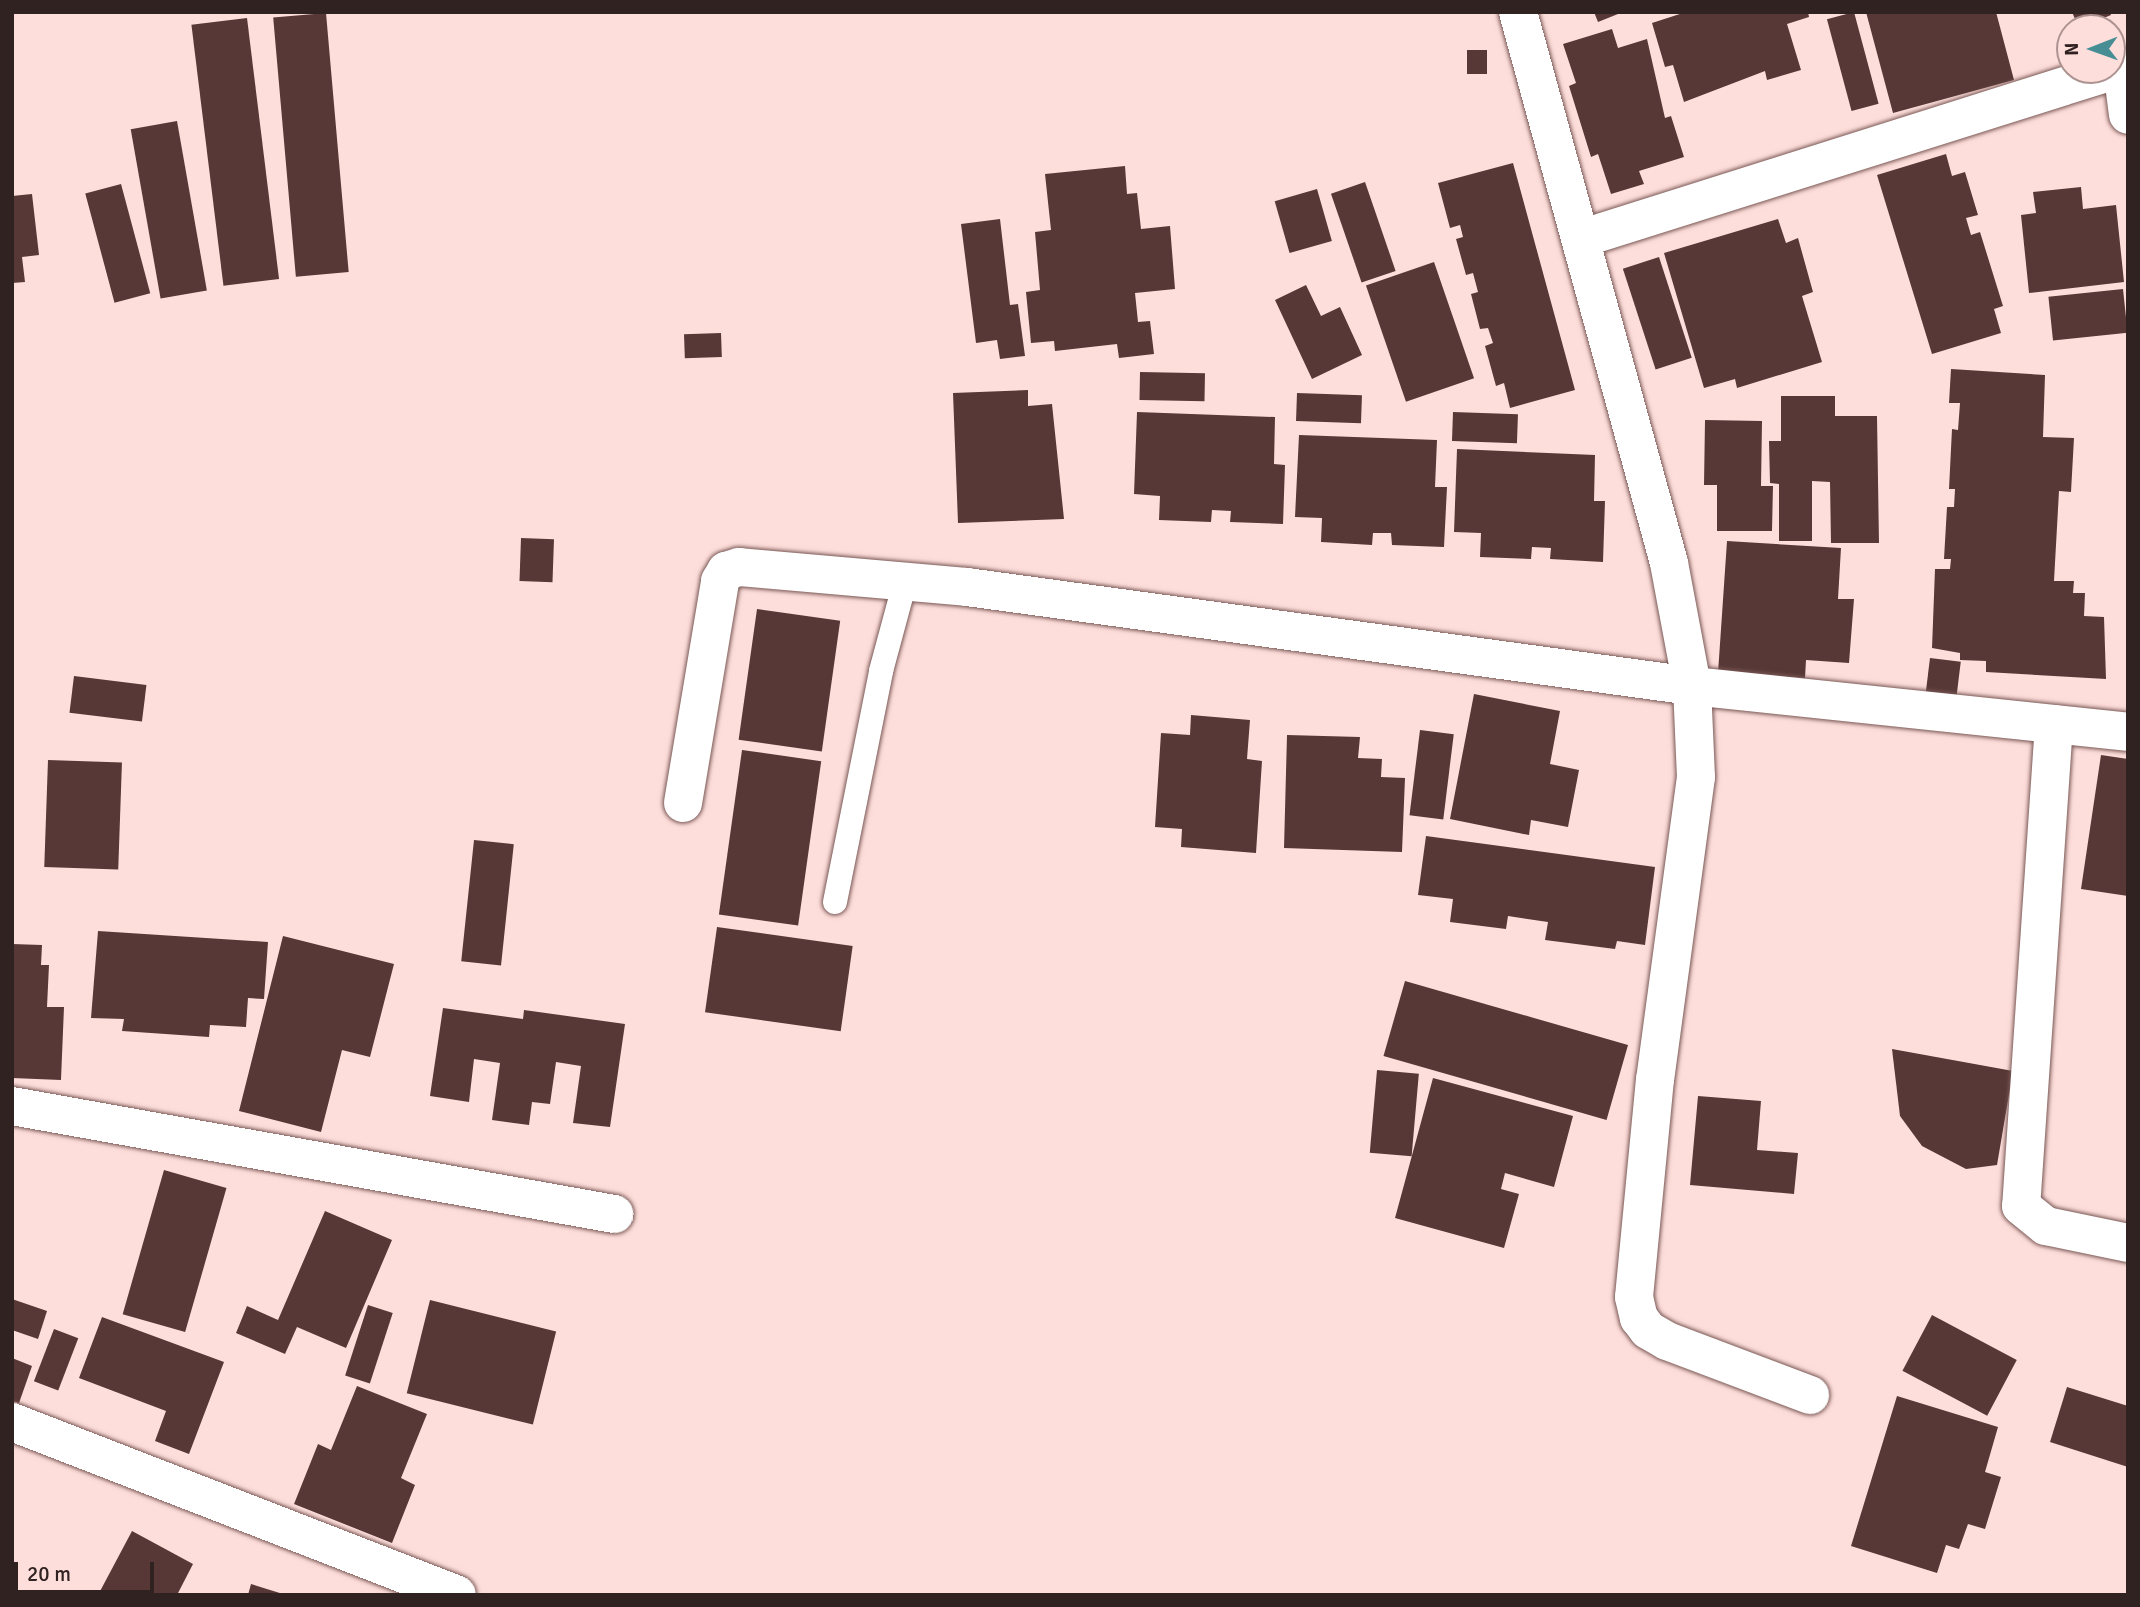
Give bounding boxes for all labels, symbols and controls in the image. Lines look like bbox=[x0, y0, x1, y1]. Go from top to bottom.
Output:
north arrow bbox=[2056, 14, 2126, 84]
text: N bbox=[2060, 43, 2084, 56]
scale bar bbox=[18, 1548, 158, 1592]
text: 20 m bbox=[27, 1561, 71, 1587]

